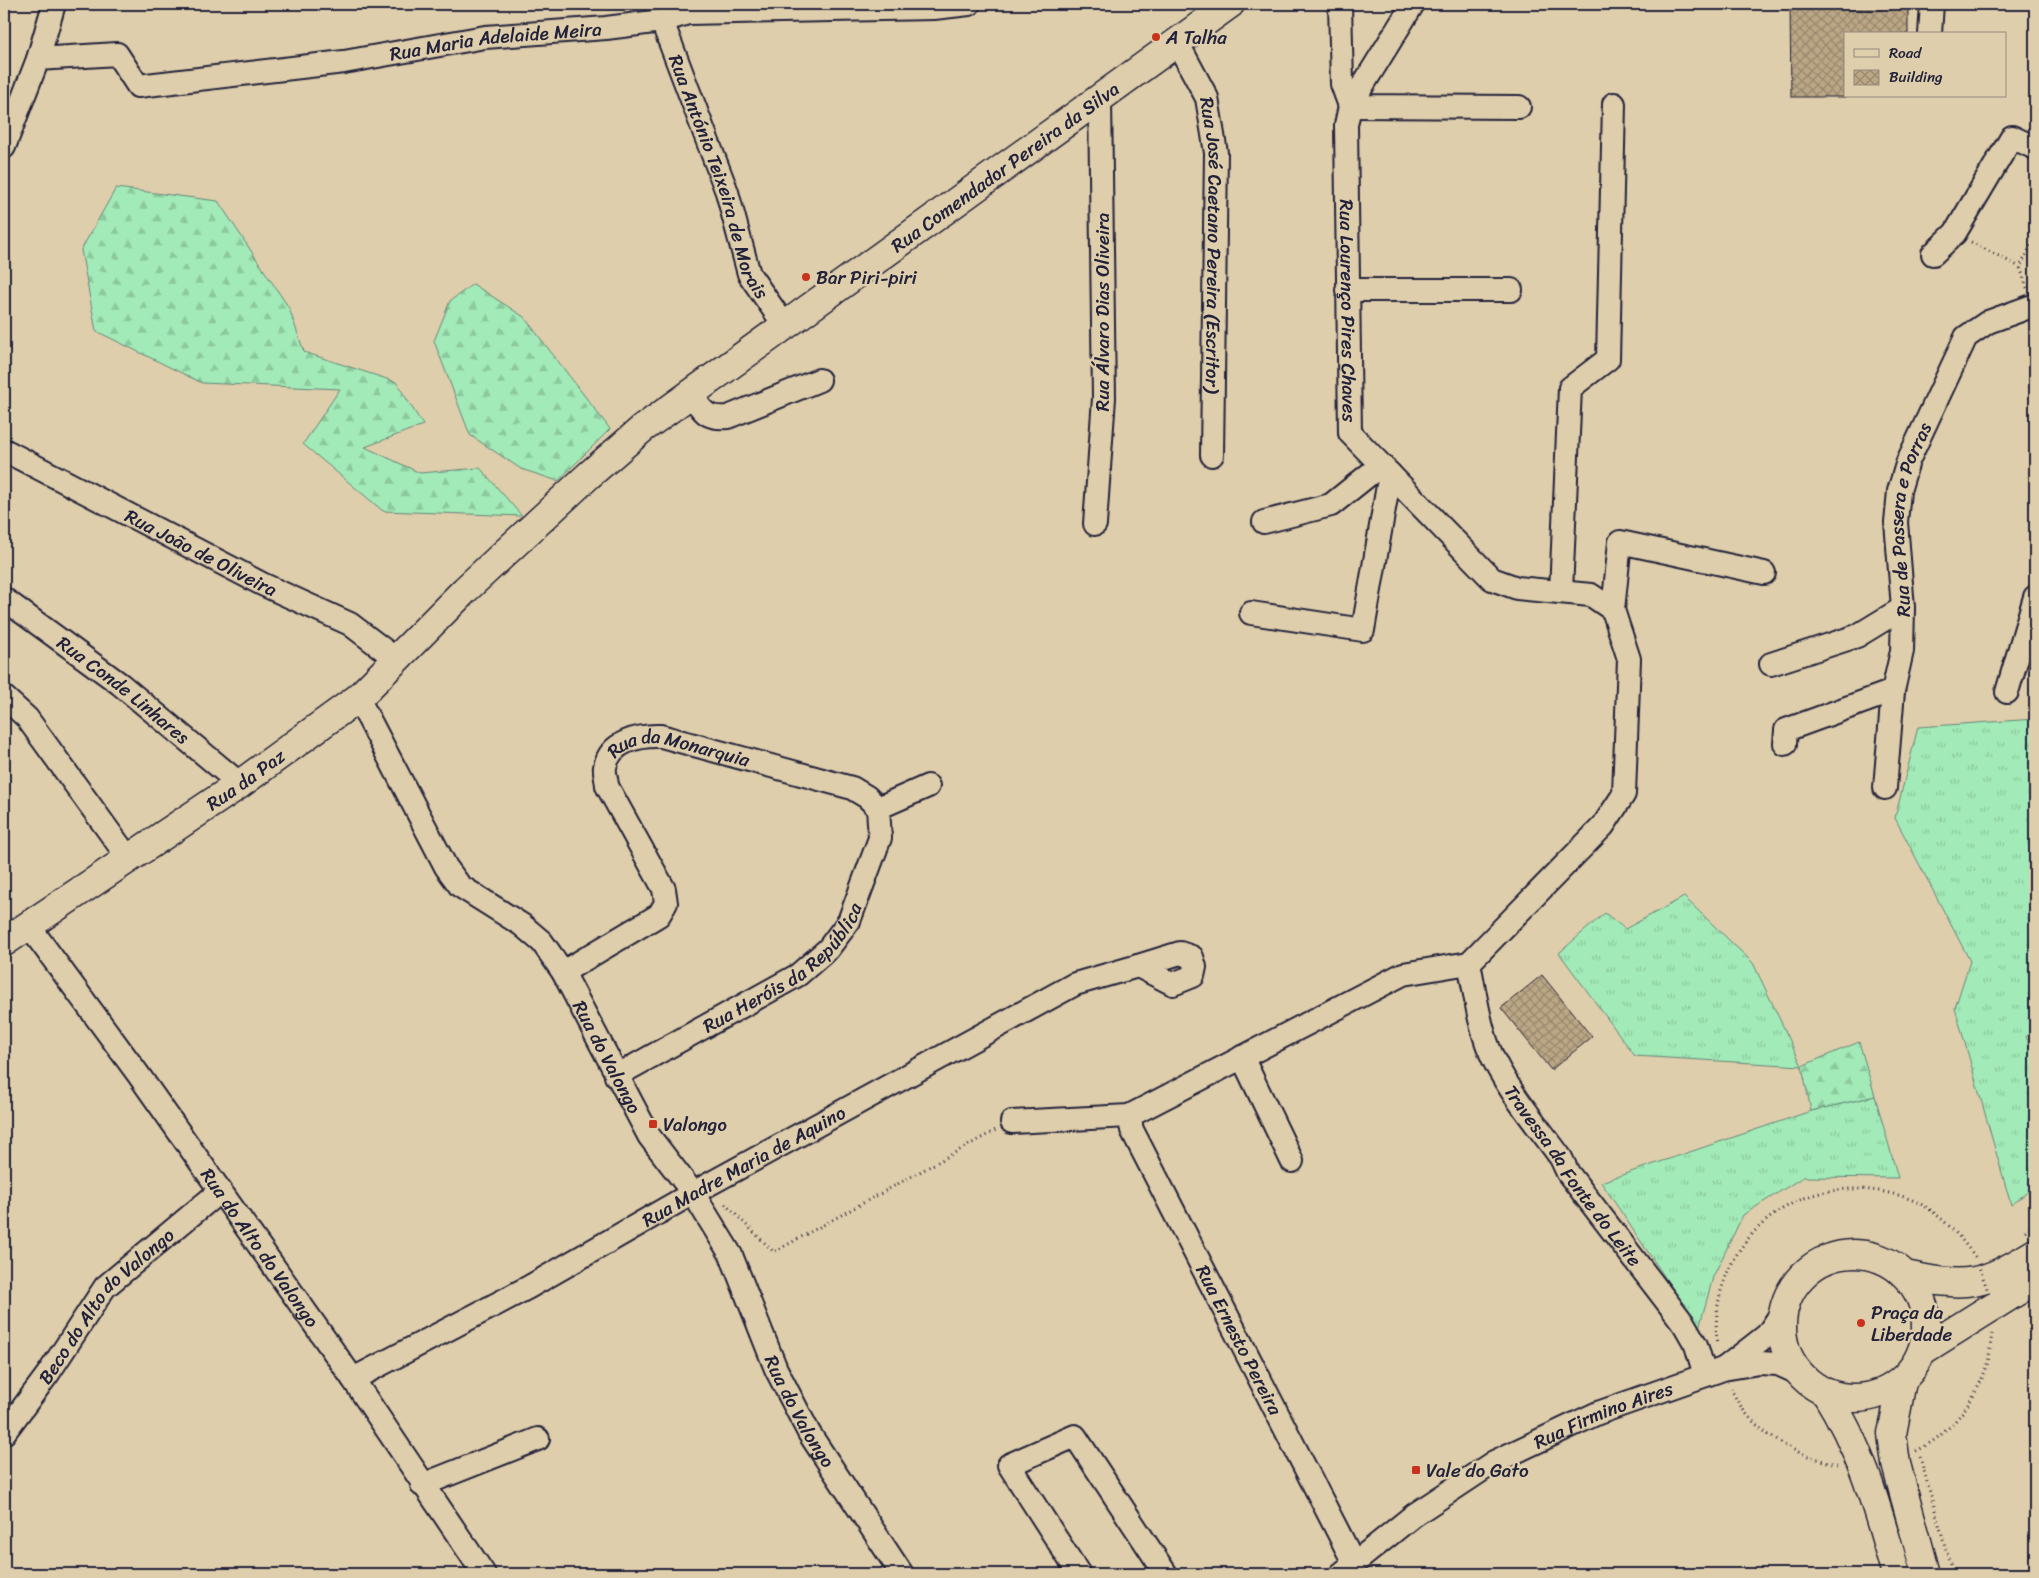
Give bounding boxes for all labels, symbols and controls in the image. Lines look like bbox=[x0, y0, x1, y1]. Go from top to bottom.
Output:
street label: Rua Maria Adelaide Meira bbox=[387, 12, 603, 70]
place label: A Talha bbox=[1165, 21, 1227, 54]
marker: A Talha bbox=[1150, 31, 1162, 43]
legend bbox=[1844, 32, 2006, 98]
text: Road bbox=[1889, 40, 1922, 66]
street label: Rua António Teixeira de Morais bbox=[660, 50, 778, 306]
text: Building bbox=[1889, 64, 1943, 90]
street label: Rua Comendador Pereira da Silva bbox=[883, 72, 1127, 261]
street label: Rua José Caetano Pereira (Escritor) bbox=[1191, 94, 1233, 395]
street label: Rua Lourenço Pires Chaves bbox=[1330, 199, 1366, 423]
street label: Rua Álvaro Dias Oliveira bbox=[1086, 212, 1119, 411]
place label: Bar Piri-piri bbox=[816, 261, 918, 294]
marker: Bar Piri-piri bbox=[800, 271, 812, 283]
street label: Rua de Passera e Porras bbox=[1879, 416, 1941, 617]
street label: Rua João de Oliveira bbox=[119, 499, 283, 605]
street label: Rua Conde Linhares bbox=[50, 627, 198, 753]
text: Rua da Monarquia bbox=[598, 719, 754, 776]
street label: Rua da Paz bbox=[199, 739, 293, 819]
street label: Rua da Monarquia bbox=[608, 752, 756, 774]
street label: Rua Heróis da República bbox=[696, 898, 871, 1042]
street label: Rua do Valongo bbox=[564, 994, 651, 1120]
street label: Travessa da Fonte do Leite bbox=[1496, 1078, 1651, 1274]
street label: Rua Madre Maria de Aquino bbox=[635, 1096, 852, 1236]
place label: Valongo bbox=[663, 1108, 727, 1141]
marker: Valongo bbox=[647, 1118, 659, 1130]
street label: Rua do Alto do Valongo bbox=[192, 1160, 329, 1335]
street label: Beco do Alto do Valongo bbox=[29, 1219, 182, 1391]
street label: Rua Ernesto Pereira bbox=[1187, 1259, 1292, 1421]
place label: Praça da Liberdade bbox=[1871, 1296, 1953, 1351]
marker: Praça da Liberdade bbox=[1855, 1317, 1867, 1329]
street label: Rua do Valongo bbox=[756, 1350, 844, 1474]
street label: Rua Firmino Aires bbox=[1528, 1371, 1678, 1458]
place label: Vale do Gato bbox=[1426, 1454, 1529, 1487]
marker: Vale do Gato bbox=[1410, 1464, 1422, 1476]

